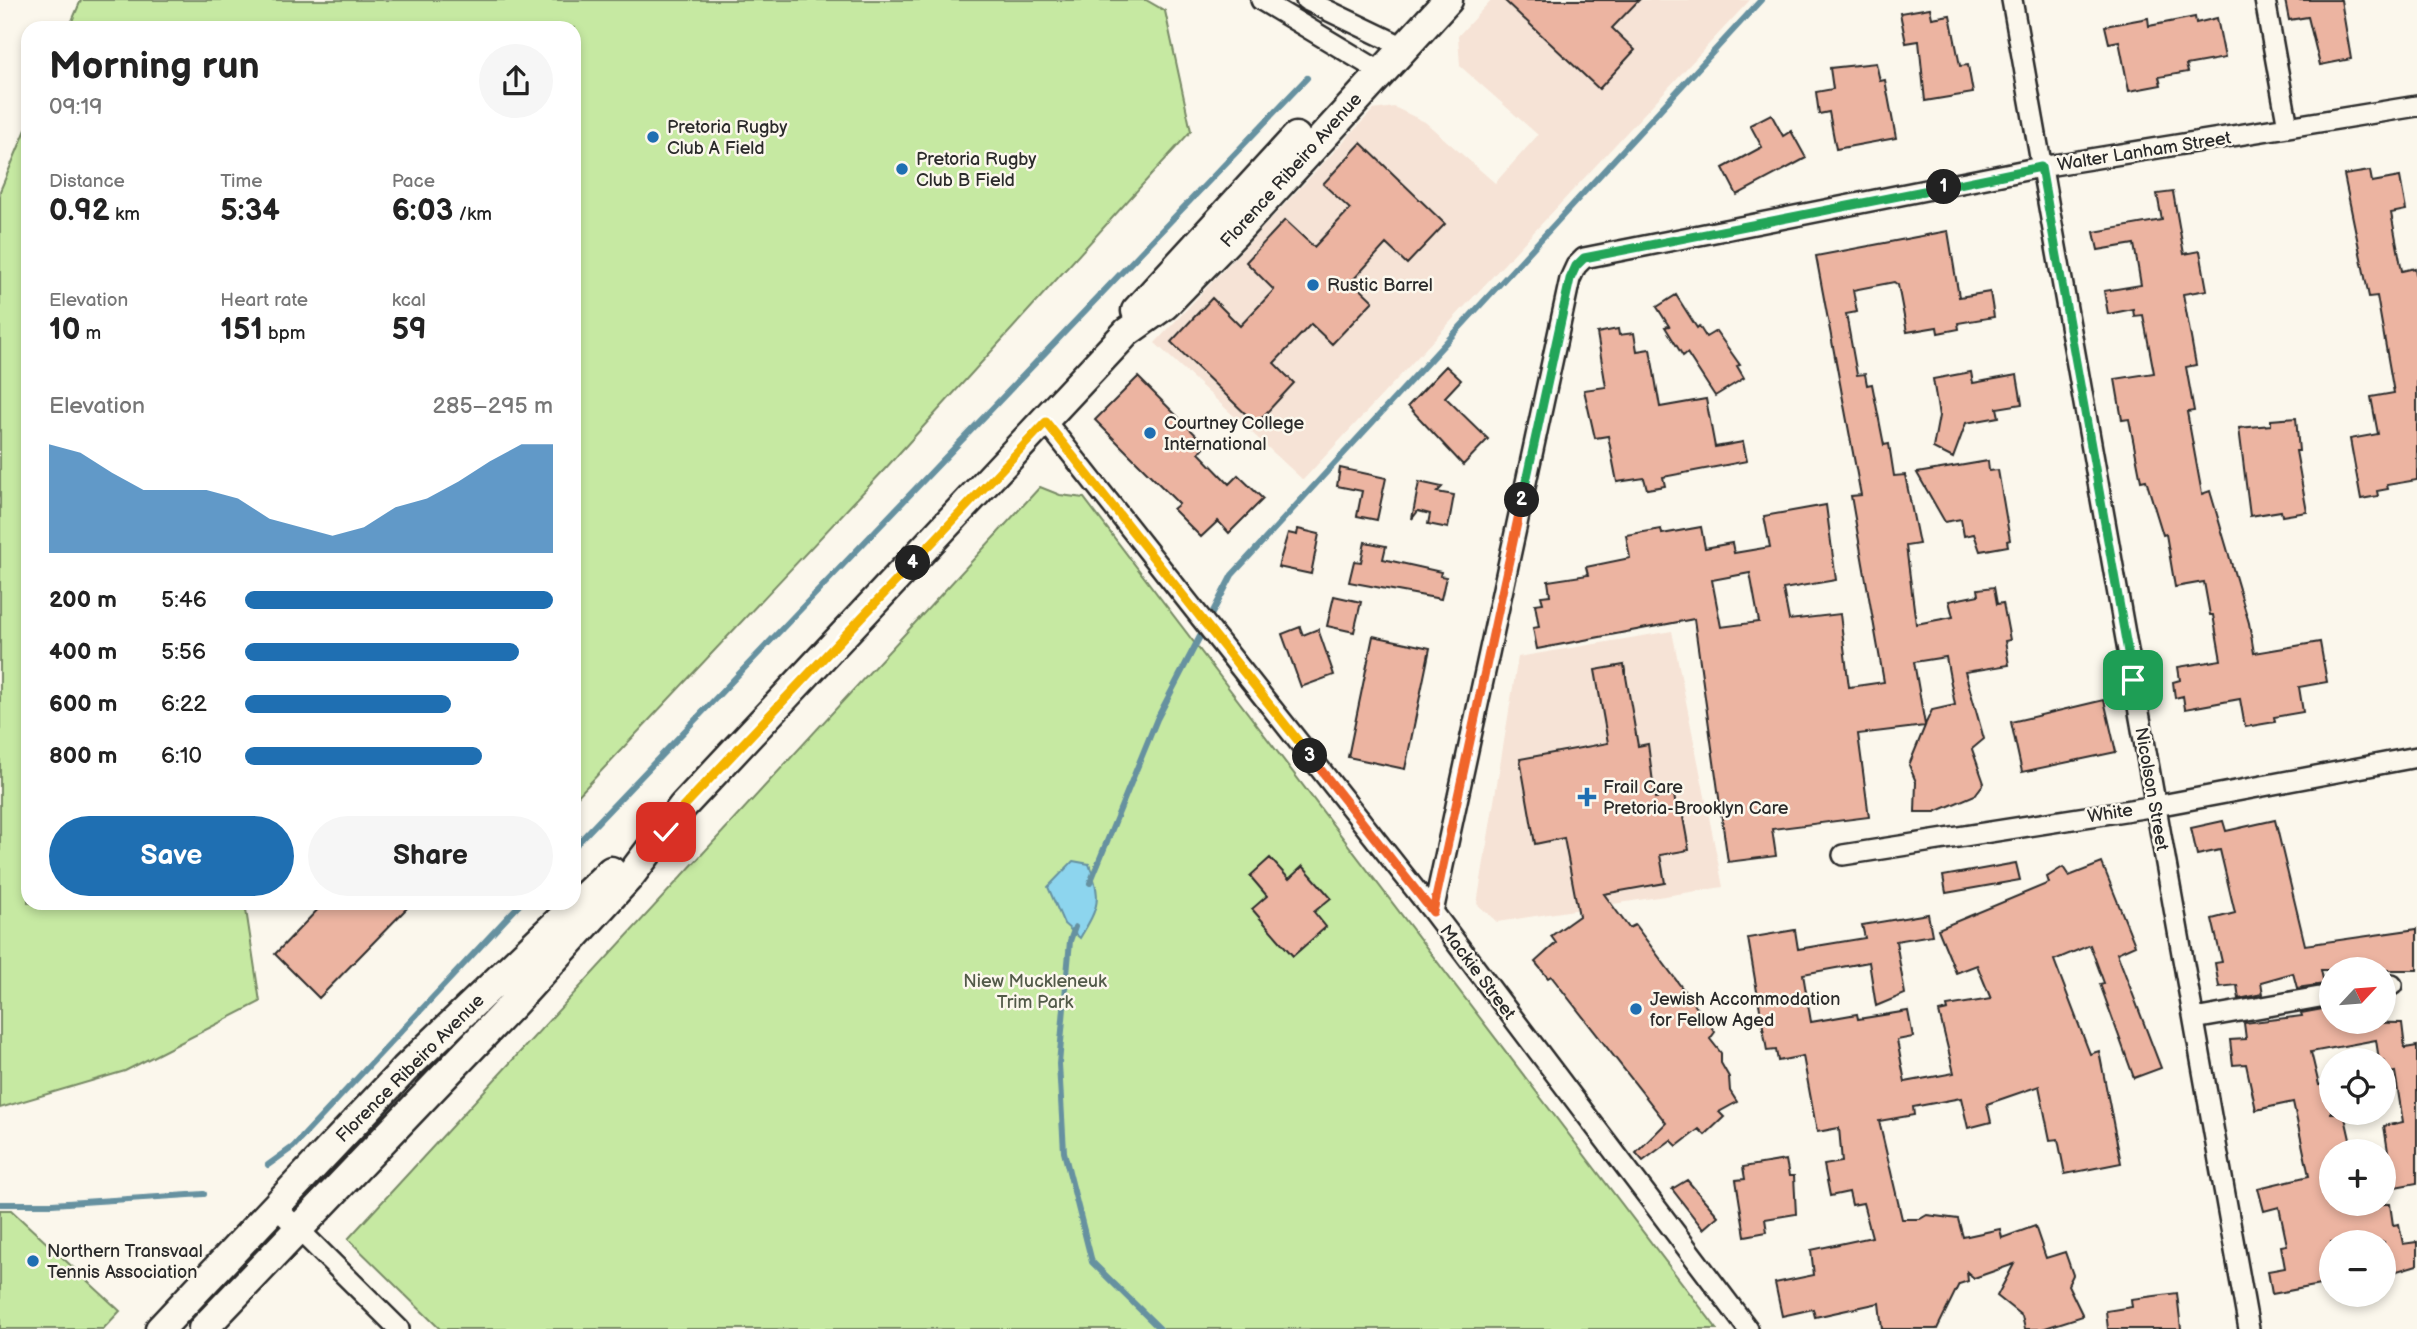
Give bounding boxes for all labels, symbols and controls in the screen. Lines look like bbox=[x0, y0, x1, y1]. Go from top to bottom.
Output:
text: Morning run bbox=[49, 44, 260, 89]
button: share bbox=[479, 44, 553, 118]
street label: Florence Ribeiro Avenue bbox=[1216, 89, 1366, 252]
text: 09:19 bbox=[49, 93, 103, 121]
place label: Pretoria Rugby Club A Field bbox=[667, 117, 788, 159]
street label: Walter Lanham Street bbox=[2056, 127, 2233, 176]
marker: Pretoria Rugby Club A Field bbox=[645, 129, 661, 145]
place label: Pretoria Rugby Club B Field bbox=[916, 149, 1037, 191]
marker: Pretoria Rugby Club B Field bbox=[894, 161, 910, 177]
text: Distance bbox=[49, 170, 125, 193]
text: Time bbox=[220, 170, 262, 193]
text: Pace bbox=[392, 170, 435, 193]
pin: 1 bbox=[1926, 170, 1962, 204]
text: 1 bbox=[1940, 175, 1948, 198]
text: 0.92 bbox=[49, 193, 110, 229]
text: 5:34 bbox=[220, 193, 280, 229]
text: 6:03 bbox=[392, 193, 453, 229]
text: km bbox=[110, 203, 140, 226]
text: /km bbox=[453, 203, 492, 226]
place label: Rustic Barrel bbox=[1327, 275, 1433, 296]
marker: Rustic Barrel bbox=[1305, 277, 1321, 293]
text: Elevation bbox=[49, 289, 128, 312]
text: Heart rate bbox=[220, 289, 308, 312]
text: kcal bbox=[392, 289, 426, 312]
text: 10 bbox=[49, 312, 80, 348]
text: 151 bbox=[220, 312, 263, 348]
text: 59 bbox=[392, 312, 427, 348]
text: m bbox=[80, 322, 101, 345]
text: bpm bbox=[263, 322, 305, 345]
text: Elevation bbox=[49, 392, 145, 420]
text: 285–295 m bbox=[432, 392, 553, 420]
place label: Courtney College International bbox=[1164, 413, 1305, 455]
marker: Courtney College International bbox=[1142, 425, 1158, 441]
pin: 2 bbox=[1504, 482, 1540, 518]
text: 2 bbox=[1516, 488, 1527, 511]
pin: 4 bbox=[895, 546, 930, 580]
text: 4 bbox=[907, 551, 918, 574]
text: 200 m bbox=[49, 586, 117, 614]
text: 5:46 bbox=[161, 586, 207, 614]
text: 400 m bbox=[49, 638, 117, 666]
text: 5:56 bbox=[161, 638, 206, 666]
pin bbox=[2103, 650, 2163, 710]
icon: arrive bbox=[2114, 661, 2152, 699]
text: 600 m bbox=[49, 690, 117, 718]
text: 6:22 bbox=[161, 690, 207, 718]
street label: Nicolson Street bbox=[2130, 726, 2173, 853]
pin: 3 bbox=[1292, 738, 1328, 774]
text: 800 m bbox=[49, 742, 117, 770]
text: 6:10 bbox=[161, 742, 202, 770]
text: 3 bbox=[1304, 744, 1315, 767]
place label: Frail Care Pretoria-Brooklyn Care bbox=[1603, 777, 1789, 819]
marker: Frail Care Pretoria-Brooklyn Care bbox=[1577, 787, 1597, 807]
street label: White bbox=[2086, 800, 2135, 827]
pin bbox=[636, 802, 696, 862]
icon: check bbox=[647, 813, 685, 851]
button: Save bbox=[49, 816, 294, 896]
button: Share bbox=[308, 816, 553, 896]
street label: Mackie Street bbox=[1435, 921, 1520, 1024]
north arrow bbox=[2319, 957, 2396, 1034]
map controls bbox=[2319, 957, 2396, 1307]
park label: Niew Muckleneuk Trim Park bbox=[963, 971, 1107, 1013]
place label: Jewish Accommodation for Fellow Aged bbox=[1650, 989, 1840, 1031]
street label: Florence Ribeiro Avenue bbox=[332, 990, 489, 1147]
marker: Jewish Accommodation for Fellow Aged bbox=[1628, 1001, 1644, 1017]
button: locate bbox=[2319, 1048, 2396, 1125]
button: + bbox=[2319, 1139, 2396, 1216]
button: − bbox=[2319, 1230, 2396, 1307]
place label: Northern Transvaal Tennis Association bbox=[47, 1241, 203, 1283]
marker: Northern Transvaal Tennis Association bbox=[25, 1253, 41, 1269]

